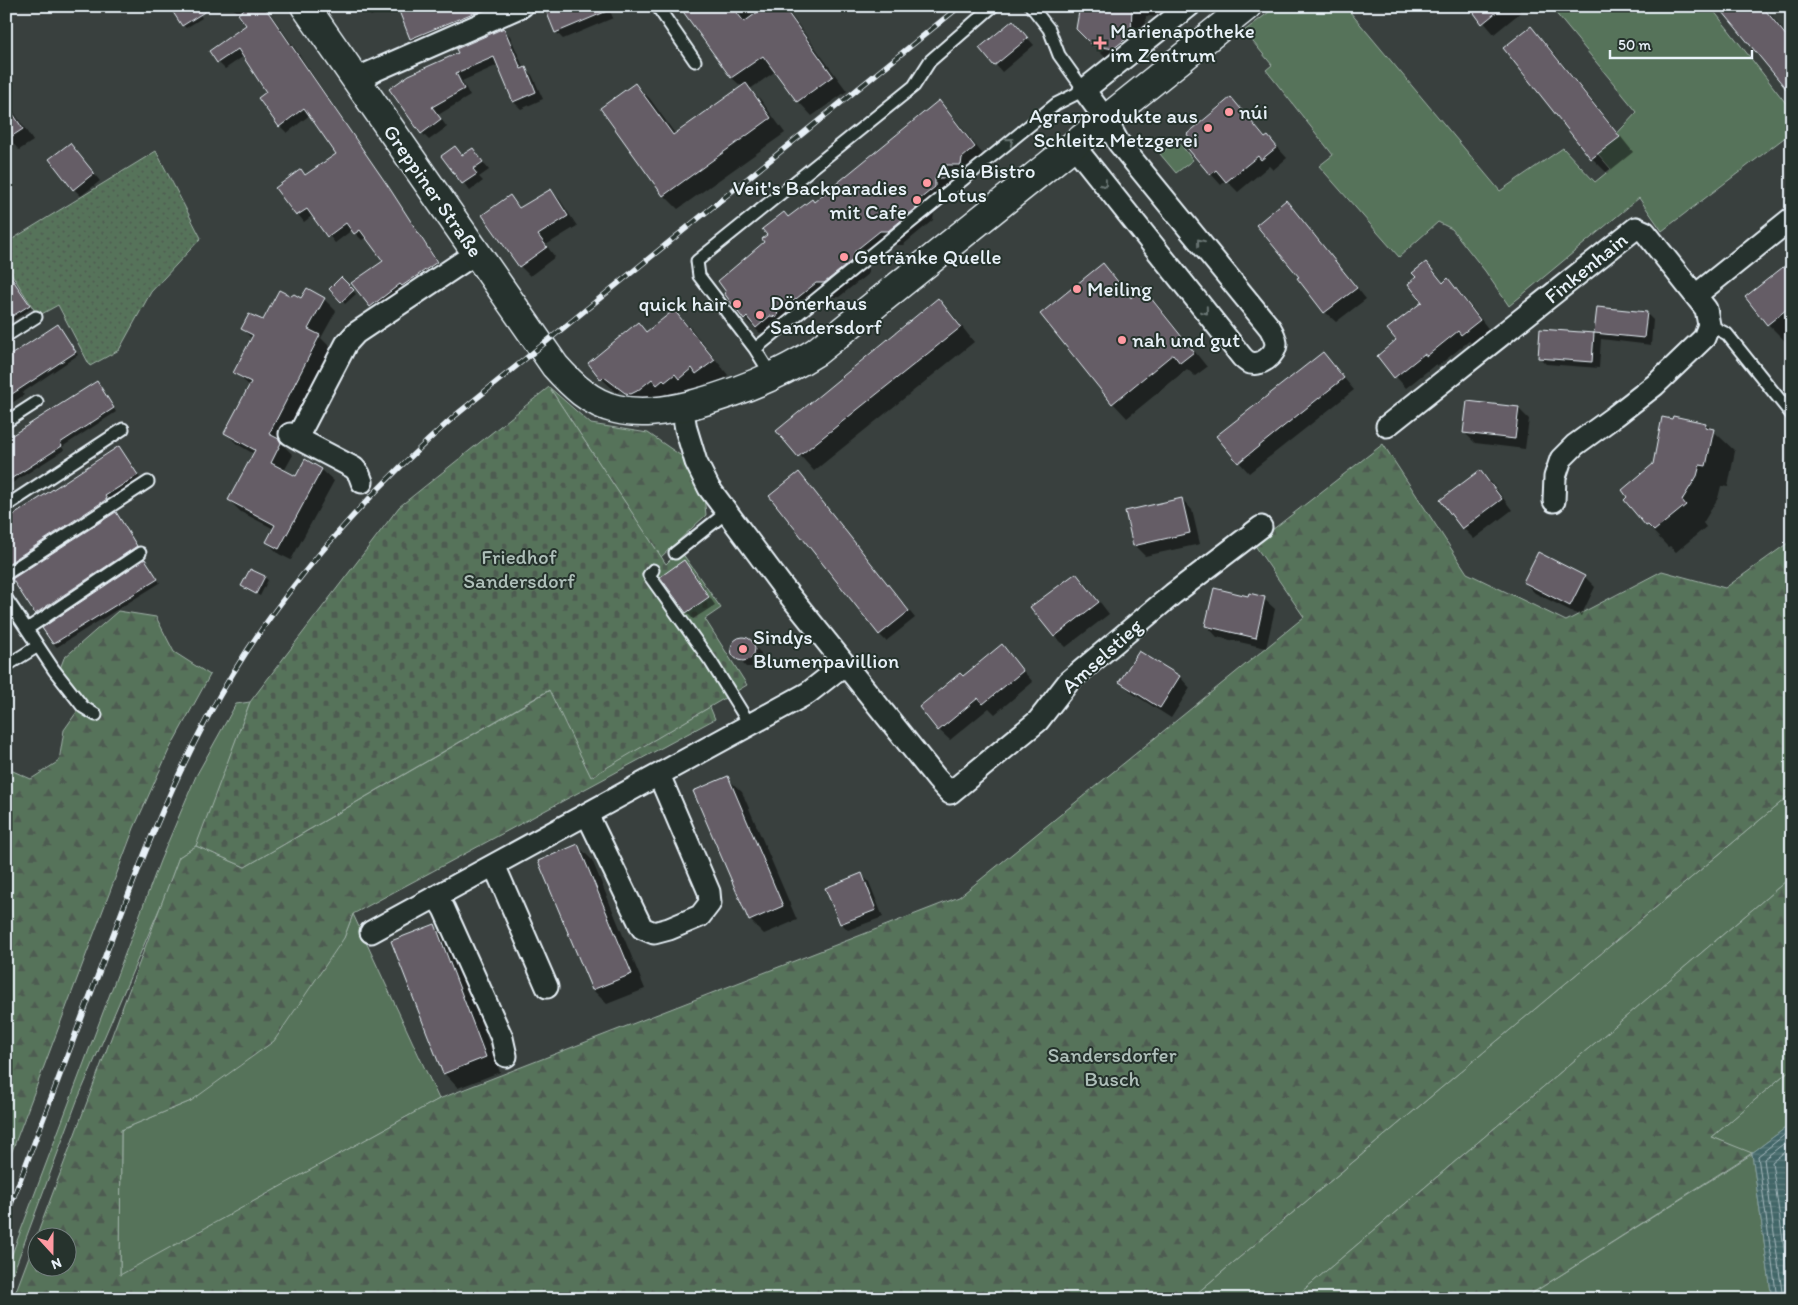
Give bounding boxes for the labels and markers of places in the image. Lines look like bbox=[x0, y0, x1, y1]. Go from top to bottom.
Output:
place label: Marienapotheke im Zentrum bbox=[1110, 18, 1255, 67]
marker: Marienapotheke im Zentrum bbox=[1094, 37, 1106, 49]
place label: núi bbox=[1239, 99, 1268, 124]
place label: Agrarprodukte aus Schleitz Metzgerei bbox=[1029, 103, 1198, 152]
marker: núi bbox=[1223, 106, 1235, 118]
marker: Agrarprodukte aus Schleitz Metzgerei bbox=[1202, 122, 1214, 134]
place label: Asia Bistro Lotus bbox=[937, 158, 1035, 207]
place label: Veit's Backparadies mit Cafe bbox=[733, 175, 907, 224]
marker: Asia Bistro Lotus bbox=[921, 177, 933, 189]
marker: Veit's Backparadies mit Cafe bbox=[911, 194, 923, 206]
place label: Getränke Quelle bbox=[854, 244, 1002, 269]
marker: Getränke Quelle bbox=[838, 251, 850, 263]
place label: Meiling bbox=[1087, 276, 1152, 301]
marker: Meiling bbox=[1071, 283, 1083, 295]
place label: Dönerhaus Sandersdorf bbox=[770, 290, 882, 339]
place label: quick hair bbox=[639, 291, 727, 316]
marker: quick hair bbox=[731, 298, 743, 310]
marker: Dönerhaus Sandersdorf bbox=[754, 309, 766, 321]
place label: nah und gut bbox=[1132, 327, 1240, 352]
marker: nah und gut bbox=[1116, 334, 1128, 346]
place label: Sindys Blumenpavillion bbox=[753, 624, 899, 673]
marker: Sindys Blumenpavillion bbox=[737, 643, 749, 655]

